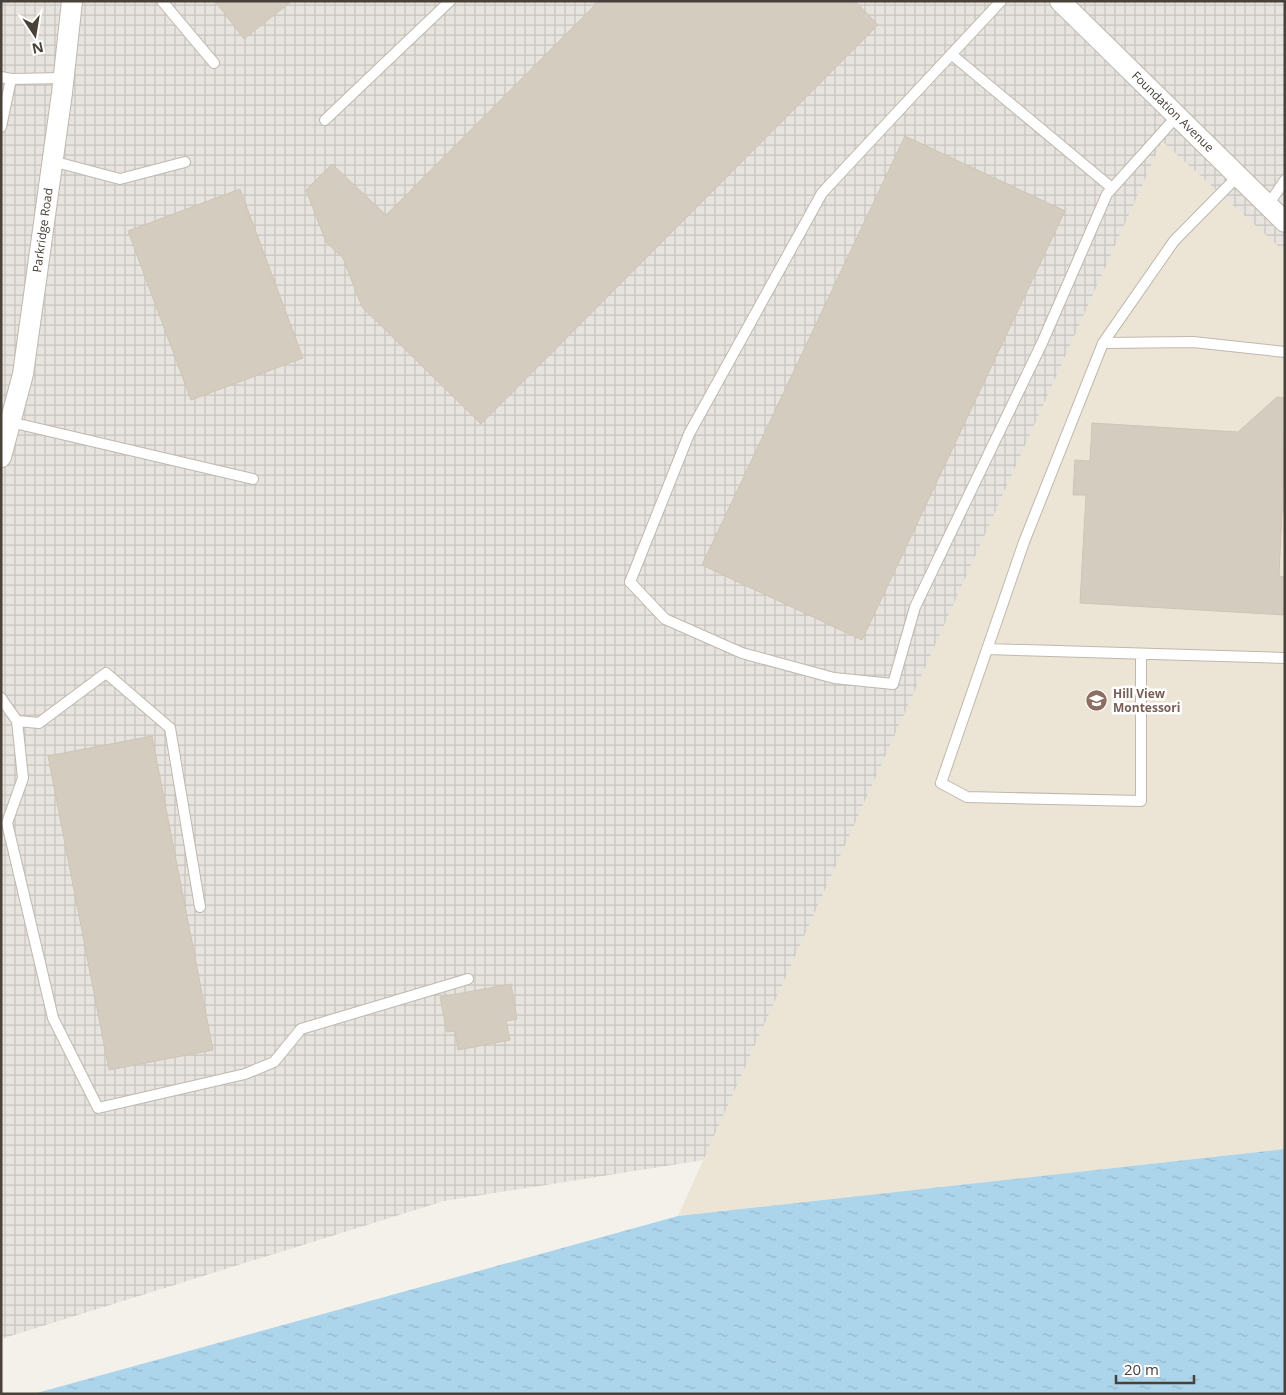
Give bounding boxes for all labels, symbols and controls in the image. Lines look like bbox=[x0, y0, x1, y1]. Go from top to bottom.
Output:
north arrow bbox=[10, 10, 60, 60]
text: N bbox=[30, 38, 45, 59]
street label: Foundation Avenue bbox=[1128, 67, 1218, 156]
street label: Parkridge Road bbox=[28, 187, 57, 274]
place label: Hill View Montessori bbox=[1113, 685, 1180, 716]
school or university icon: Hill View Montessori bbox=[1085, 689, 1109, 713]
scale bar bbox=[1116, 1352, 1194, 1384]
text: 20 m bbox=[1124, 1359, 1159, 1379]

